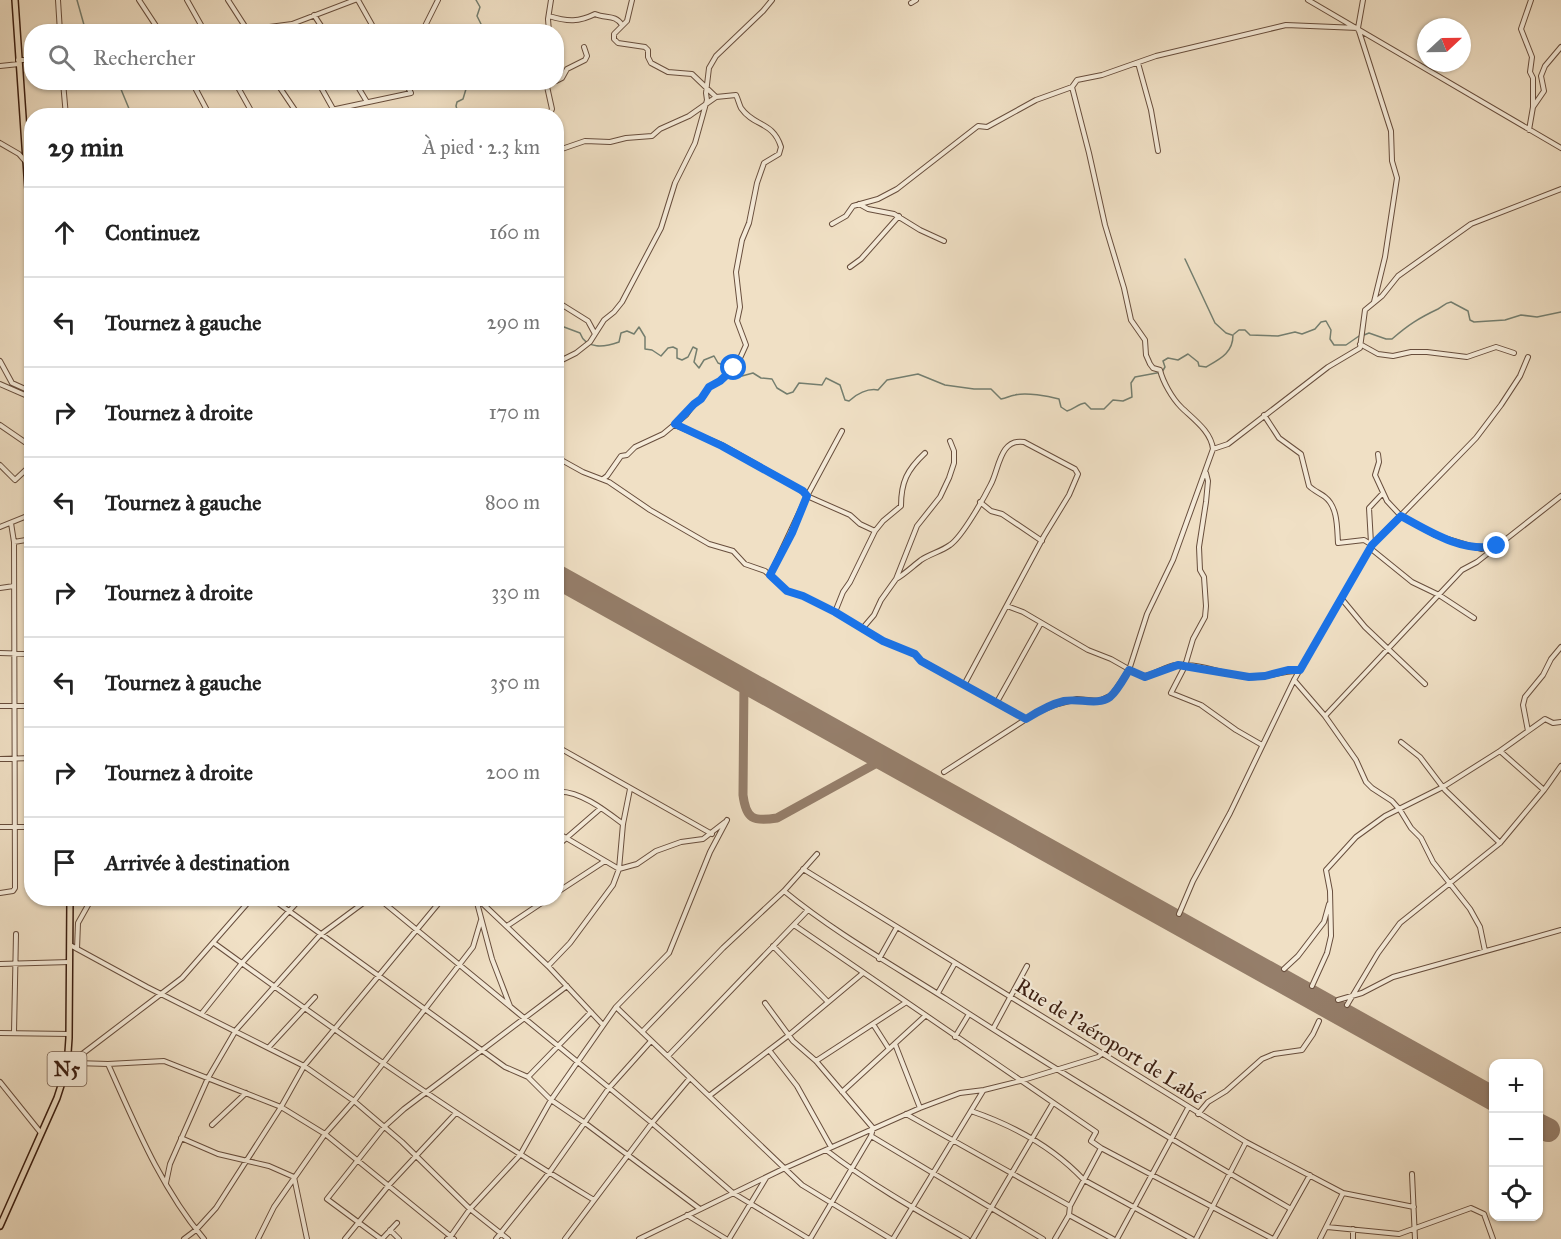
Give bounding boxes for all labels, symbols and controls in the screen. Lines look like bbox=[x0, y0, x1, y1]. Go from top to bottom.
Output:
north arrow bbox=[1417, 18, 1471, 72]
search box bbox=[24, 24, 564, 90]
icon: search bbox=[45, 41, 78, 74]
text: Rechercher bbox=[93, 44, 195, 71]
text: 29 min bbox=[48, 131, 123, 163]
text: À pied · 2.3 km bbox=[423, 135, 540, 159]
icon: ahead bbox=[48, 216, 81, 249]
text: Continuez bbox=[105, 219, 200, 246]
text: 160 m bbox=[489, 220, 540, 244]
icon: left bbox=[48, 306, 81, 339]
text: Tournez à gauche bbox=[105, 309, 261, 336]
text: 290 m bbox=[487, 310, 540, 334]
route start bbox=[720, 354, 746, 380]
icon: right bbox=[48, 396, 81, 429]
text: Tournez à droite bbox=[105, 399, 253, 426]
text: 170 m bbox=[489, 400, 540, 424]
icon: left bbox=[48, 486, 81, 519]
text: Tournez à gauche bbox=[105, 489, 261, 516]
text: 800 m bbox=[485, 490, 540, 514]
route end bbox=[1483, 532, 1509, 558]
icon: right bbox=[48, 576, 81, 609]
text: Tournez à droite bbox=[105, 579, 253, 606]
text: 330 m bbox=[491, 580, 540, 604]
icon: left bbox=[48, 666, 81, 699]
text: Tournez à gauche bbox=[105, 669, 261, 696]
text: 350 m bbox=[490, 670, 540, 694]
icon: right bbox=[48, 756, 81, 789]
text: Tournez à droite bbox=[105, 759, 253, 786]
text: 200 m bbox=[486, 760, 540, 784]
icon: arrive bbox=[48, 846, 81, 879]
text: Arrivée à destination bbox=[105, 849, 290, 876]
street label: Rue de l'aéroport de Labé bbox=[1011, 972, 1209, 1110]
road number: N5 bbox=[48, 1052, 86, 1086]
map controls bbox=[1489, 1059, 1543, 1221]
button: + bbox=[1489, 1059, 1543, 1113]
button: − bbox=[1489, 1113, 1543, 1167]
button: locate bbox=[1489, 1167, 1543, 1221]

